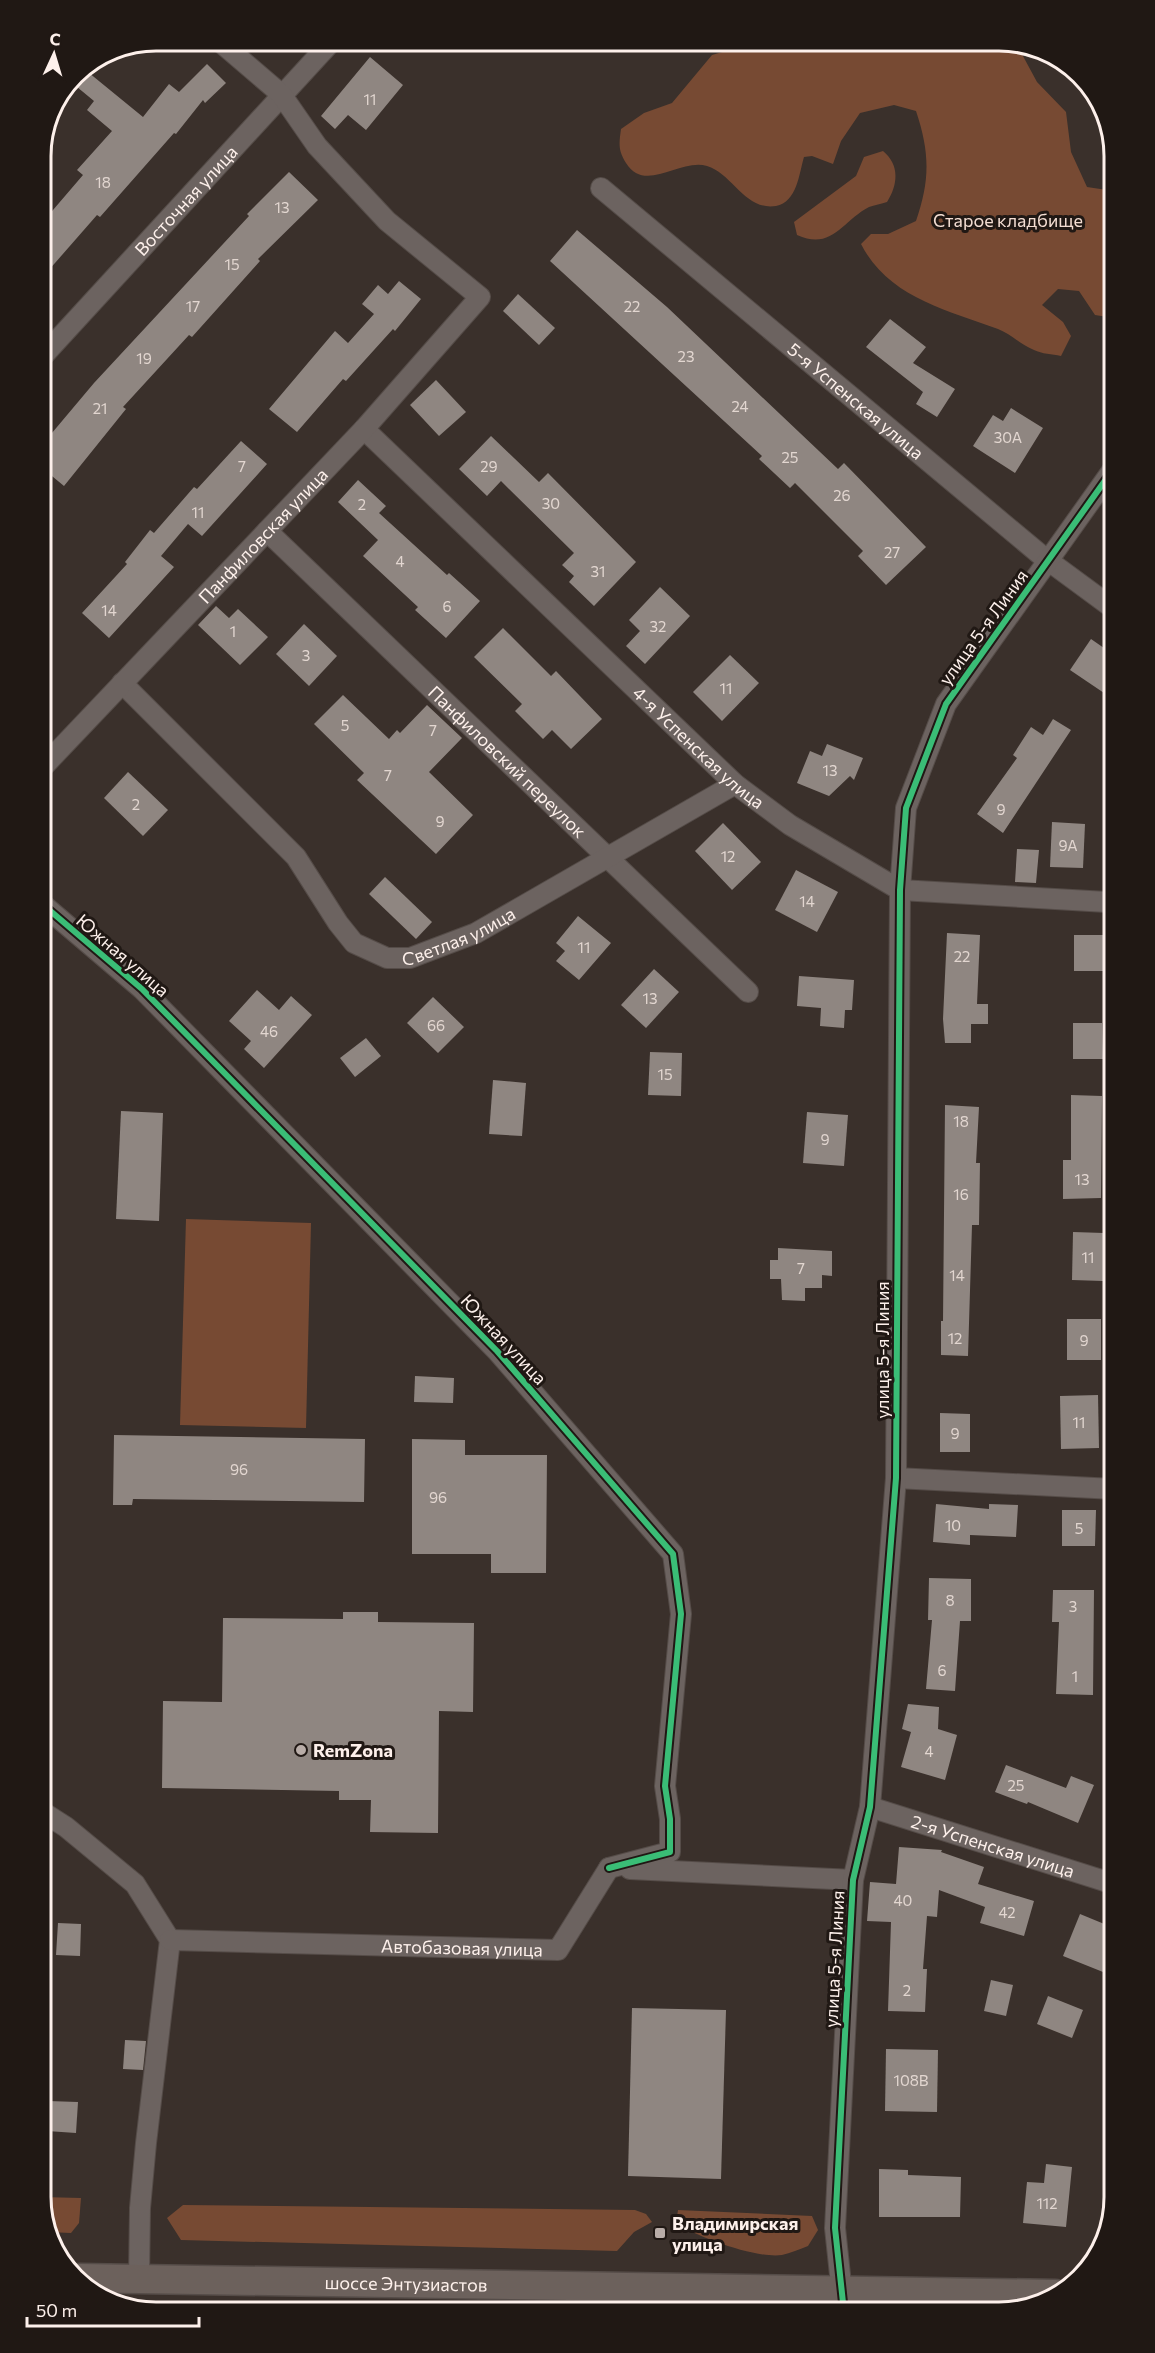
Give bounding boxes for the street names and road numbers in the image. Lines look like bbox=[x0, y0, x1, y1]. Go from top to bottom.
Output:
street label: Восточная улица bbox=[130, 141, 242, 260]
street label: 5-я Успенская улица bbox=[783, 338, 928, 464]
street label: Панфиловская улица bbox=[193, 463, 332, 608]
street label: улица 5-я Линия bbox=[934, 565, 1032, 689]
street label: Панфиловский переулок bbox=[424, 681, 591, 842]
street label: 4-я Успенская улица bbox=[628, 681, 769, 813]
street label: Светлая улица bbox=[402, 902, 519, 969]
street label: Южная улица bbox=[72, 909, 174, 1001]
street label: улица 5-я Линия bbox=[871, 1281, 893, 1419]
street label: Южная улица bbox=[457, 1289, 551, 1389]
street label: 2-я Успенская улица bbox=[909, 1810, 1077, 1882]
street label: улица 5-я Линия bbox=[819, 1890, 849, 2028]
street label: Автобазовая улица bbox=[381, 1934, 543, 1961]
street label: шоссе Энтузиастов bbox=[324, 2271, 488, 2296]

